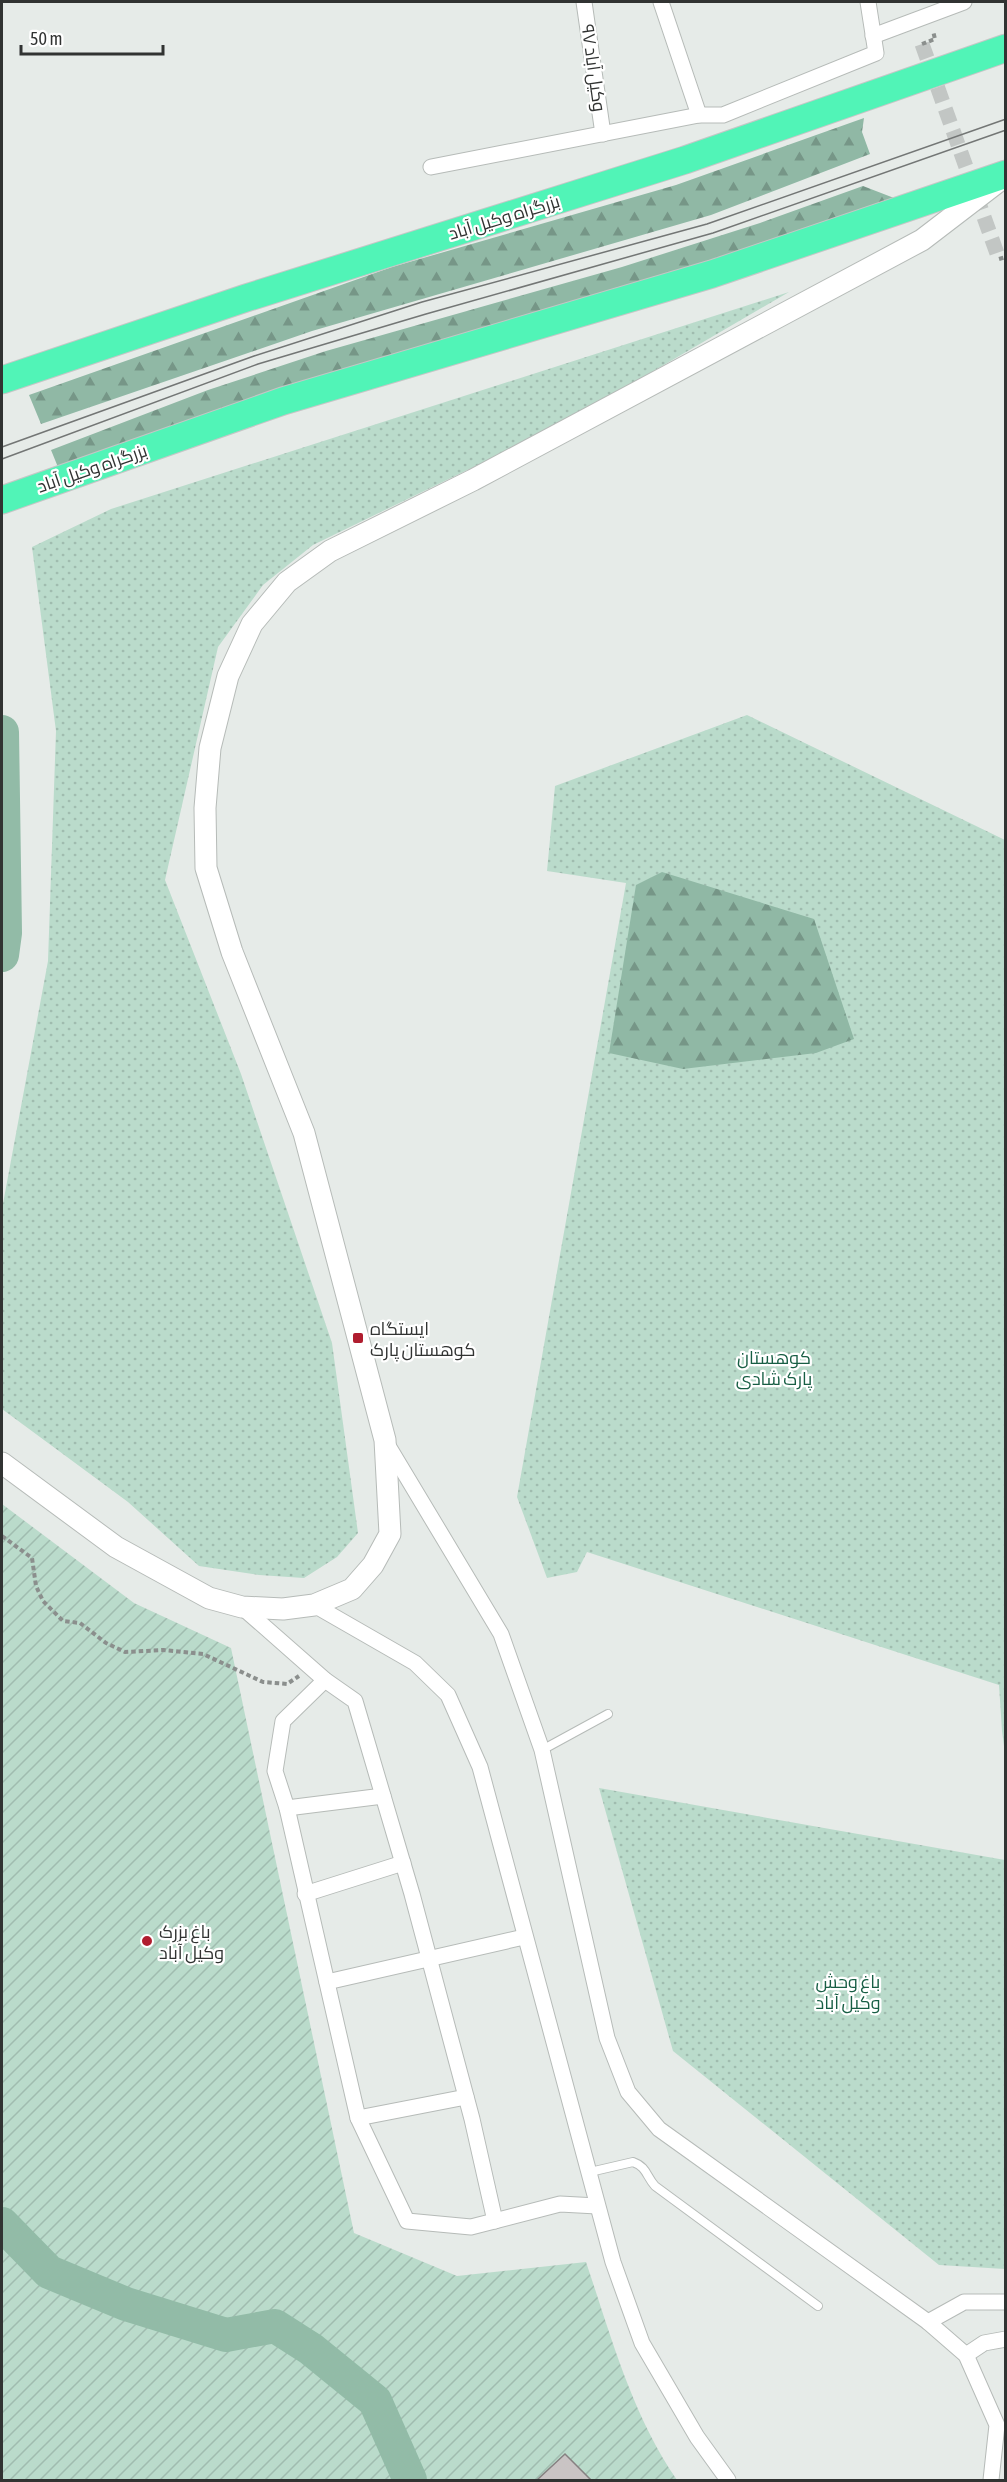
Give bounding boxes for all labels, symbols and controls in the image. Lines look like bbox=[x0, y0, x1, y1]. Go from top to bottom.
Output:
scale bar bbox=[21, 18, 164, 56]
street label: وکیل آباد ۹۷ bbox=[576, 23, 611, 113]
text: 50 m bbox=[30, 28, 62, 49]
street label: بزرگراه وکیل آباد bbox=[446, 190, 563, 245]
street label: بزرگراه وکیل آباد bbox=[34, 439, 150, 498]
place label: ایستگاه کوهستان پارک bbox=[370, 1318, 475, 1362]
marker: ایستگاه کوهستان پارک bbox=[351, 1331, 365, 1345]
park label: کوهستان پارک شادی bbox=[736, 1347, 812, 1391]
place label: باغ بزرک وکیل آباد bbox=[159, 1921, 224, 1964]
marker: باغ بزرک وکیل آباد bbox=[140, 1934, 154, 1948]
park label: باغ وحش وکیل آباد bbox=[815, 1971, 881, 2014]

